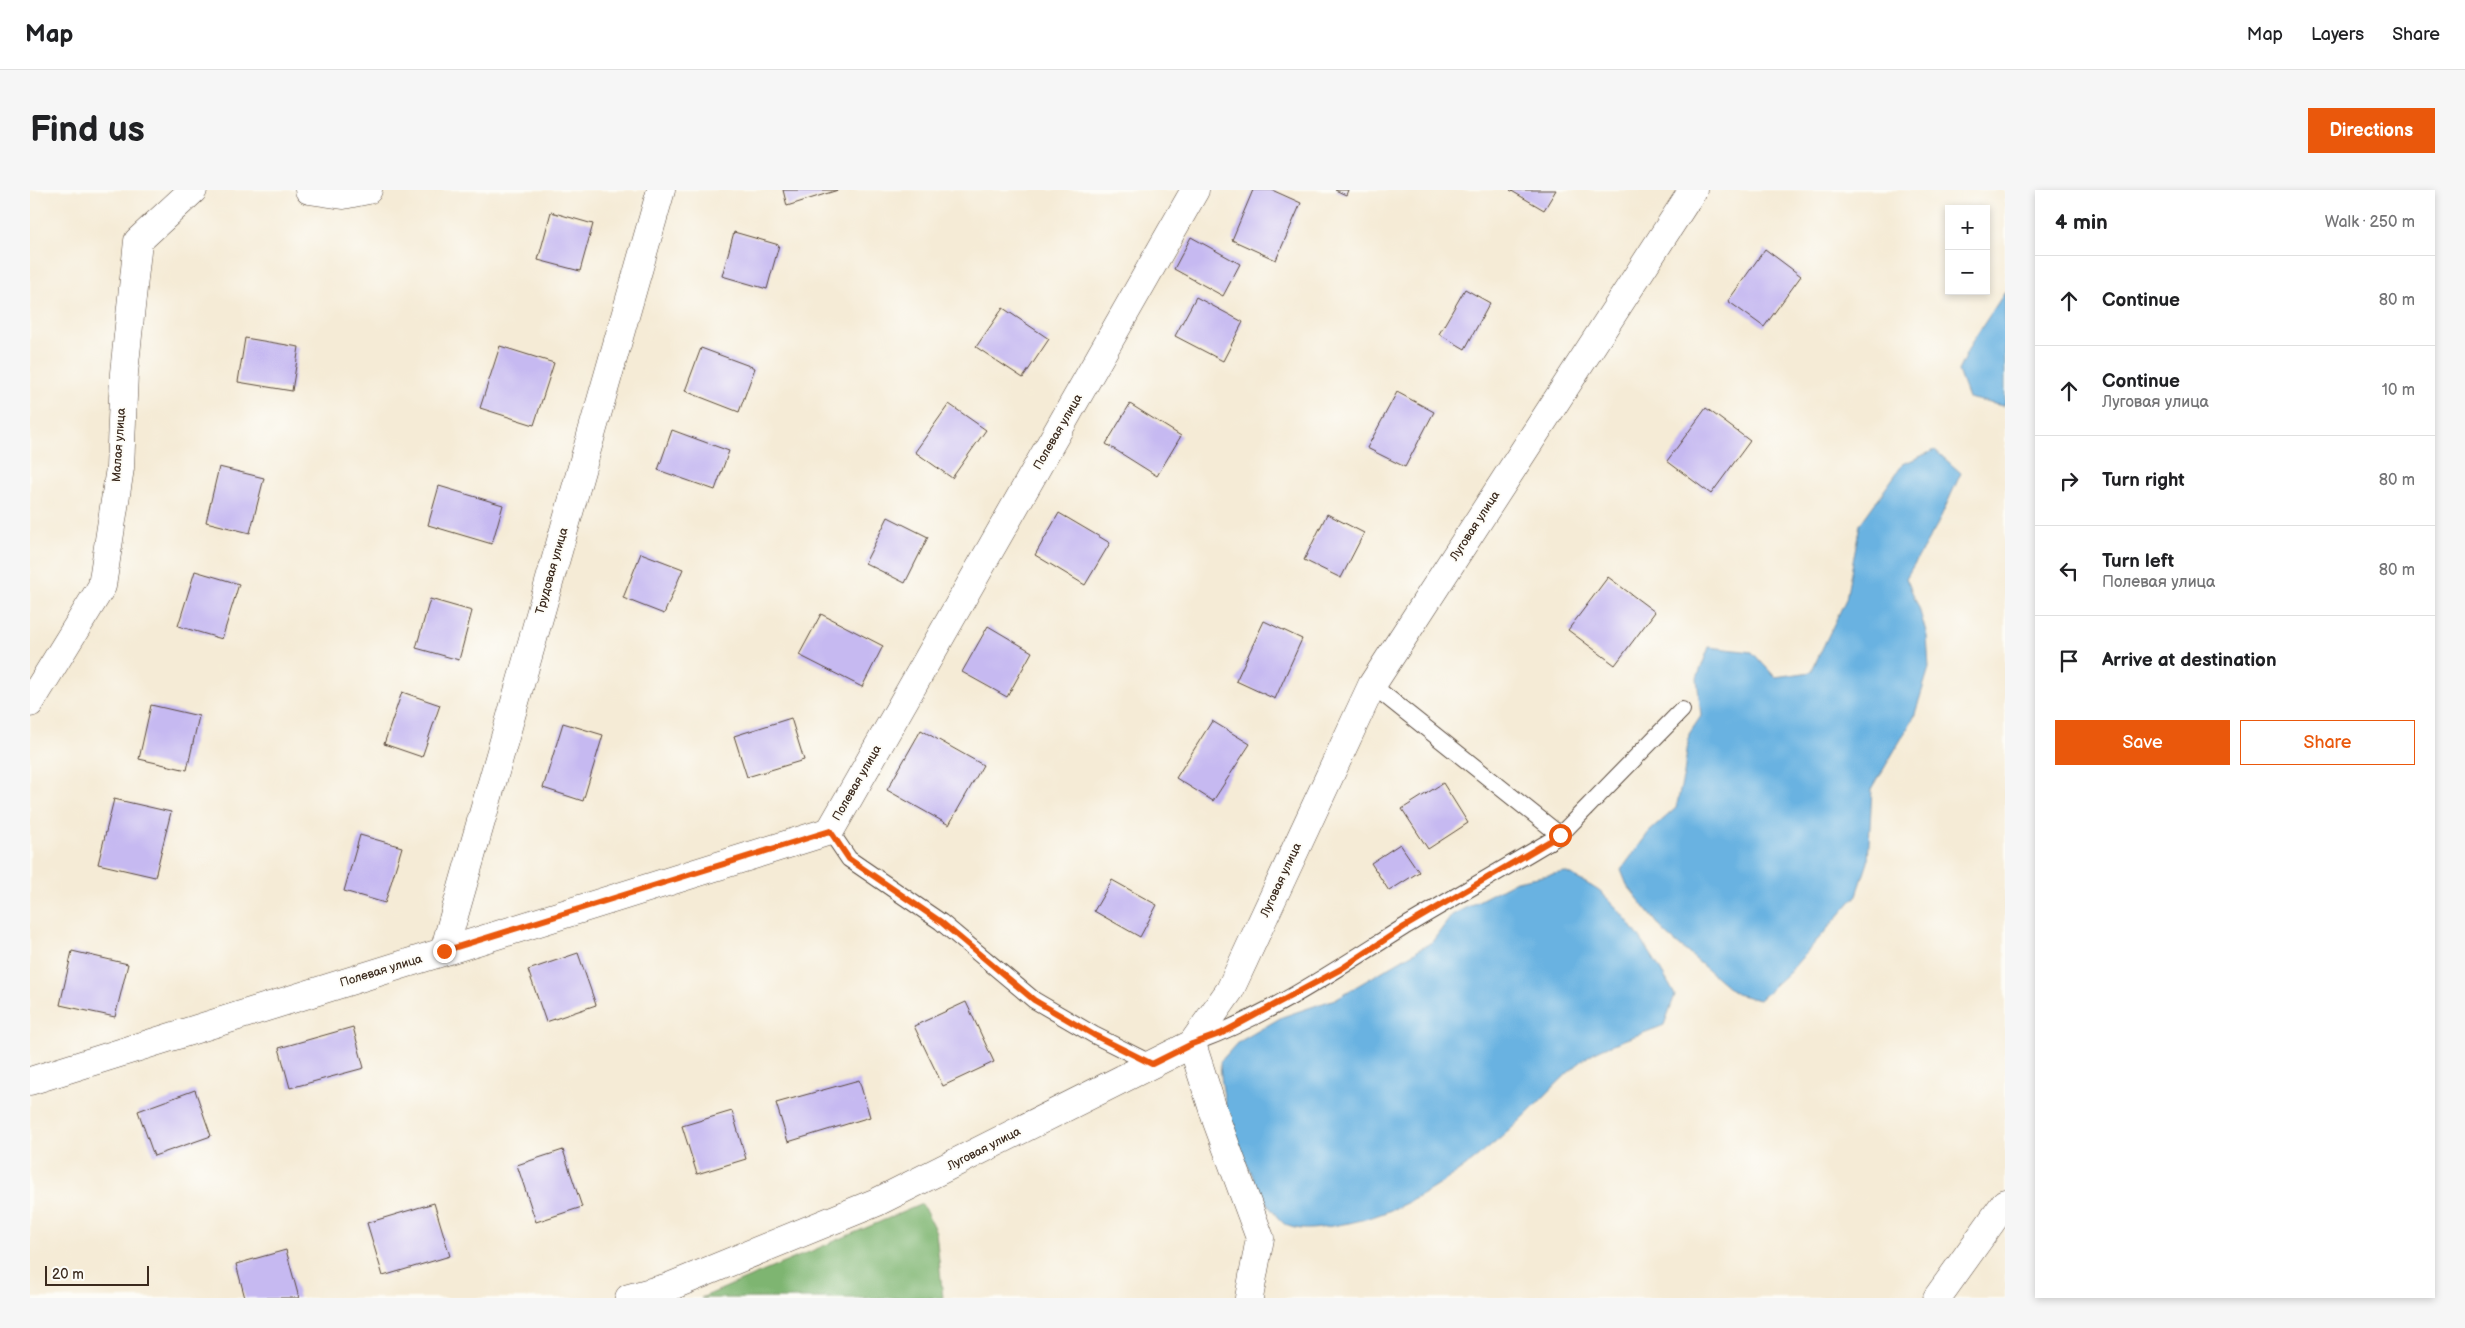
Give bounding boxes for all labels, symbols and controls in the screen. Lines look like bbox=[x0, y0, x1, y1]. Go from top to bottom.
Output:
text: Map bbox=[25, 20, 73, 49]
text: Map bbox=[2247, 24, 2283, 45]
text: Layers bbox=[2311, 24, 2364, 45]
text: Share bbox=[2392, 24, 2440, 45]
button: Directions bbox=[2308, 108, 2435, 153]
text: Find us bbox=[30, 109, 145, 152]
map controls bbox=[1945, 205, 1990, 295]
button: + bbox=[1945, 205, 1990, 250]
text: 4 min bbox=[2055, 210, 2108, 235]
text: Walk · 250 m bbox=[2325, 213, 2415, 232]
button: − bbox=[1945, 250, 1990, 295]
icon: ahead bbox=[2055, 287, 2083, 315]
text: Continue bbox=[2102, 289, 2180, 312]
text: 80 m bbox=[2379, 291, 2415, 310]
text: Continue bbox=[2102, 370, 2180, 393]
icon: ahead bbox=[2055, 377, 2083, 405]
text: 10 m bbox=[2382, 381, 2415, 400]
street label: Полевая улица bbox=[1030, 391, 1086, 473]
text: Луговая улица bbox=[2102, 393, 2209, 412]
street label: Малая улица bbox=[109, 407, 129, 483]
icon: right bbox=[2055, 467, 2083, 495]
text: Turn right bbox=[2102, 469, 2185, 492]
text: 80 m bbox=[2379, 471, 2415, 490]
street label: Луговая улица bbox=[1446, 488, 1503, 565]
street label: Трудовая улица bbox=[532, 526, 572, 616]
text: Turn left bbox=[2102, 550, 2174, 573]
icon: left bbox=[2055, 557, 2083, 585]
text: 80 m bbox=[2379, 561, 2415, 580]
text: Полевая улица bbox=[2102, 573, 2215, 592]
icon: arrive bbox=[2055, 647, 2083, 675]
text: Arrive at destination bbox=[2102, 649, 2277, 672]
button: Save bbox=[2055, 720, 2230, 765]
button: Share bbox=[2240, 720, 2415, 765]
street label: Полевая улица bbox=[829, 742, 885, 824]
route start bbox=[1549, 824, 1572, 847]
street label: Луговая улица bbox=[1257, 840, 1305, 920]
route end bbox=[433, 940, 456, 963]
street label: Полевая улица bbox=[338, 951, 424, 991]
street label: Луговая улица bbox=[944, 1124, 1023, 1174]
scale bar bbox=[45, 1263, 149, 1286]
text: 20 m bbox=[52, 1266, 84, 1283]

